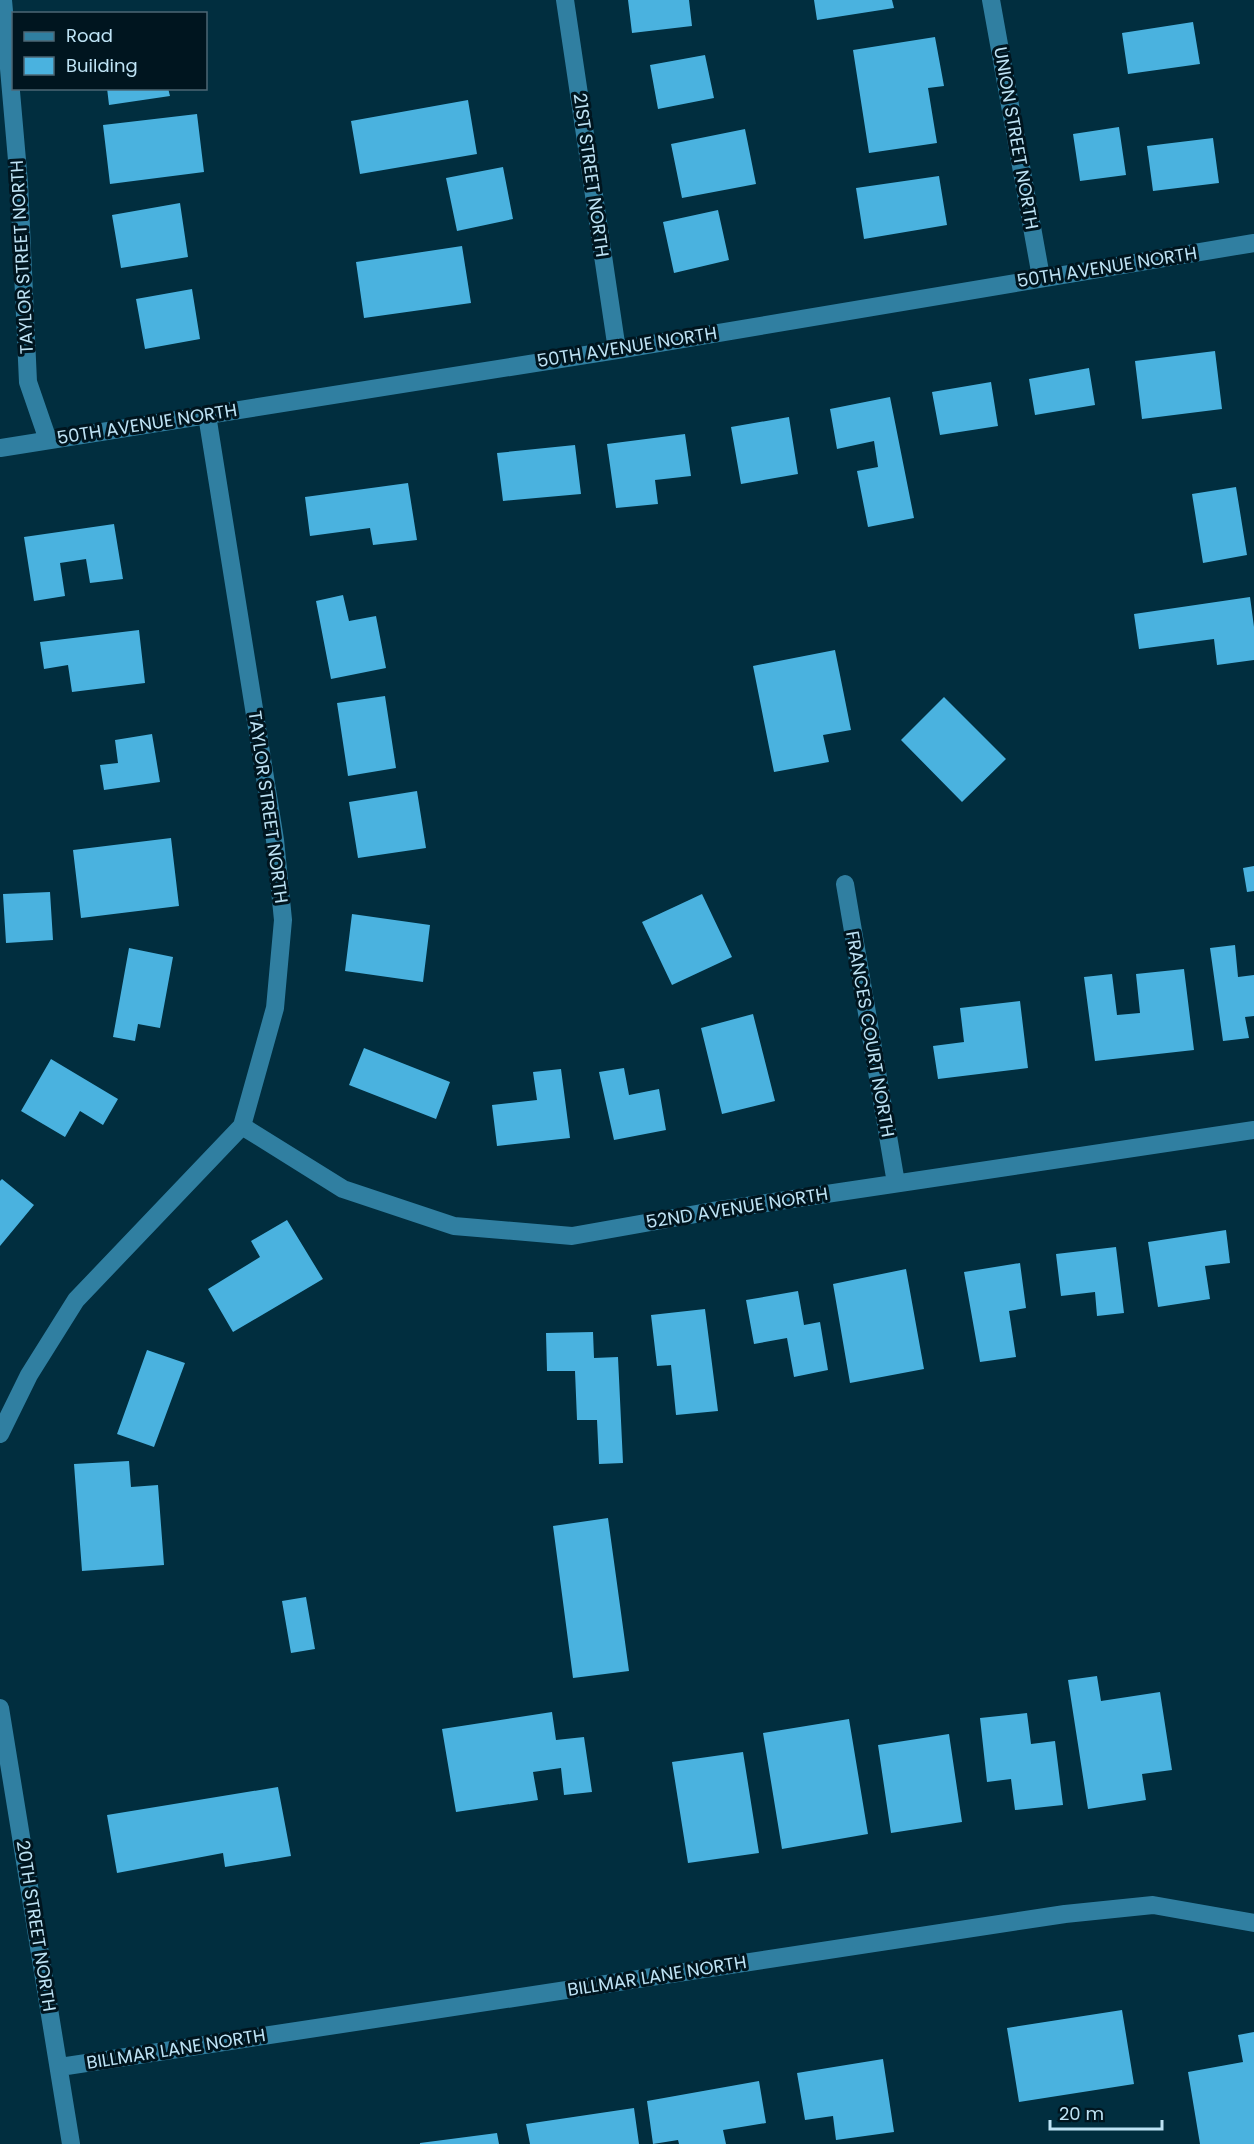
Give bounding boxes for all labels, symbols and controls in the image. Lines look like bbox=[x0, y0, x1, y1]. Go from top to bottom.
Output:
legend bbox=[12, 12, 207, 90]
text: Road bbox=[66, 23, 113, 48]
street label: UNION STREET NORTH bbox=[988, 45, 1045, 231]
text: Building bbox=[66, 53, 138, 78]
street label: 21ST STREET NORTH bbox=[568, 91, 615, 259]
street label: TAYLOR STREET NORTH bbox=[4, 159, 39, 355]
street label: 50TH AVENUE NORTH bbox=[1015, 240, 1199, 293]
street label: 50TH AVENUE NORTH bbox=[535, 320, 719, 373]
street label: 50TH AVENUE NORTH bbox=[55, 397, 239, 450]
street label: TAYLOR STREET NORTH bbox=[243, 709, 294, 905]
street label: FRANCES COURT NORTH bbox=[840, 929, 901, 1139]
street label: 52ND AVENUE NORTH bbox=[644, 1181, 830, 1234]
street label: 20TH STREET NORTH bbox=[11, 1839, 62, 2013]
street label: BILLMAR LANE NORTH bbox=[566, 1949, 748, 2002]
street label: BILLMAR LANE NORTH bbox=[85, 2022, 267, 2075]
scale bar bbox=[1050, 2093, 1162, 2131]
text: 20 m bbox=[1059, 2101, 1104, 2126]

